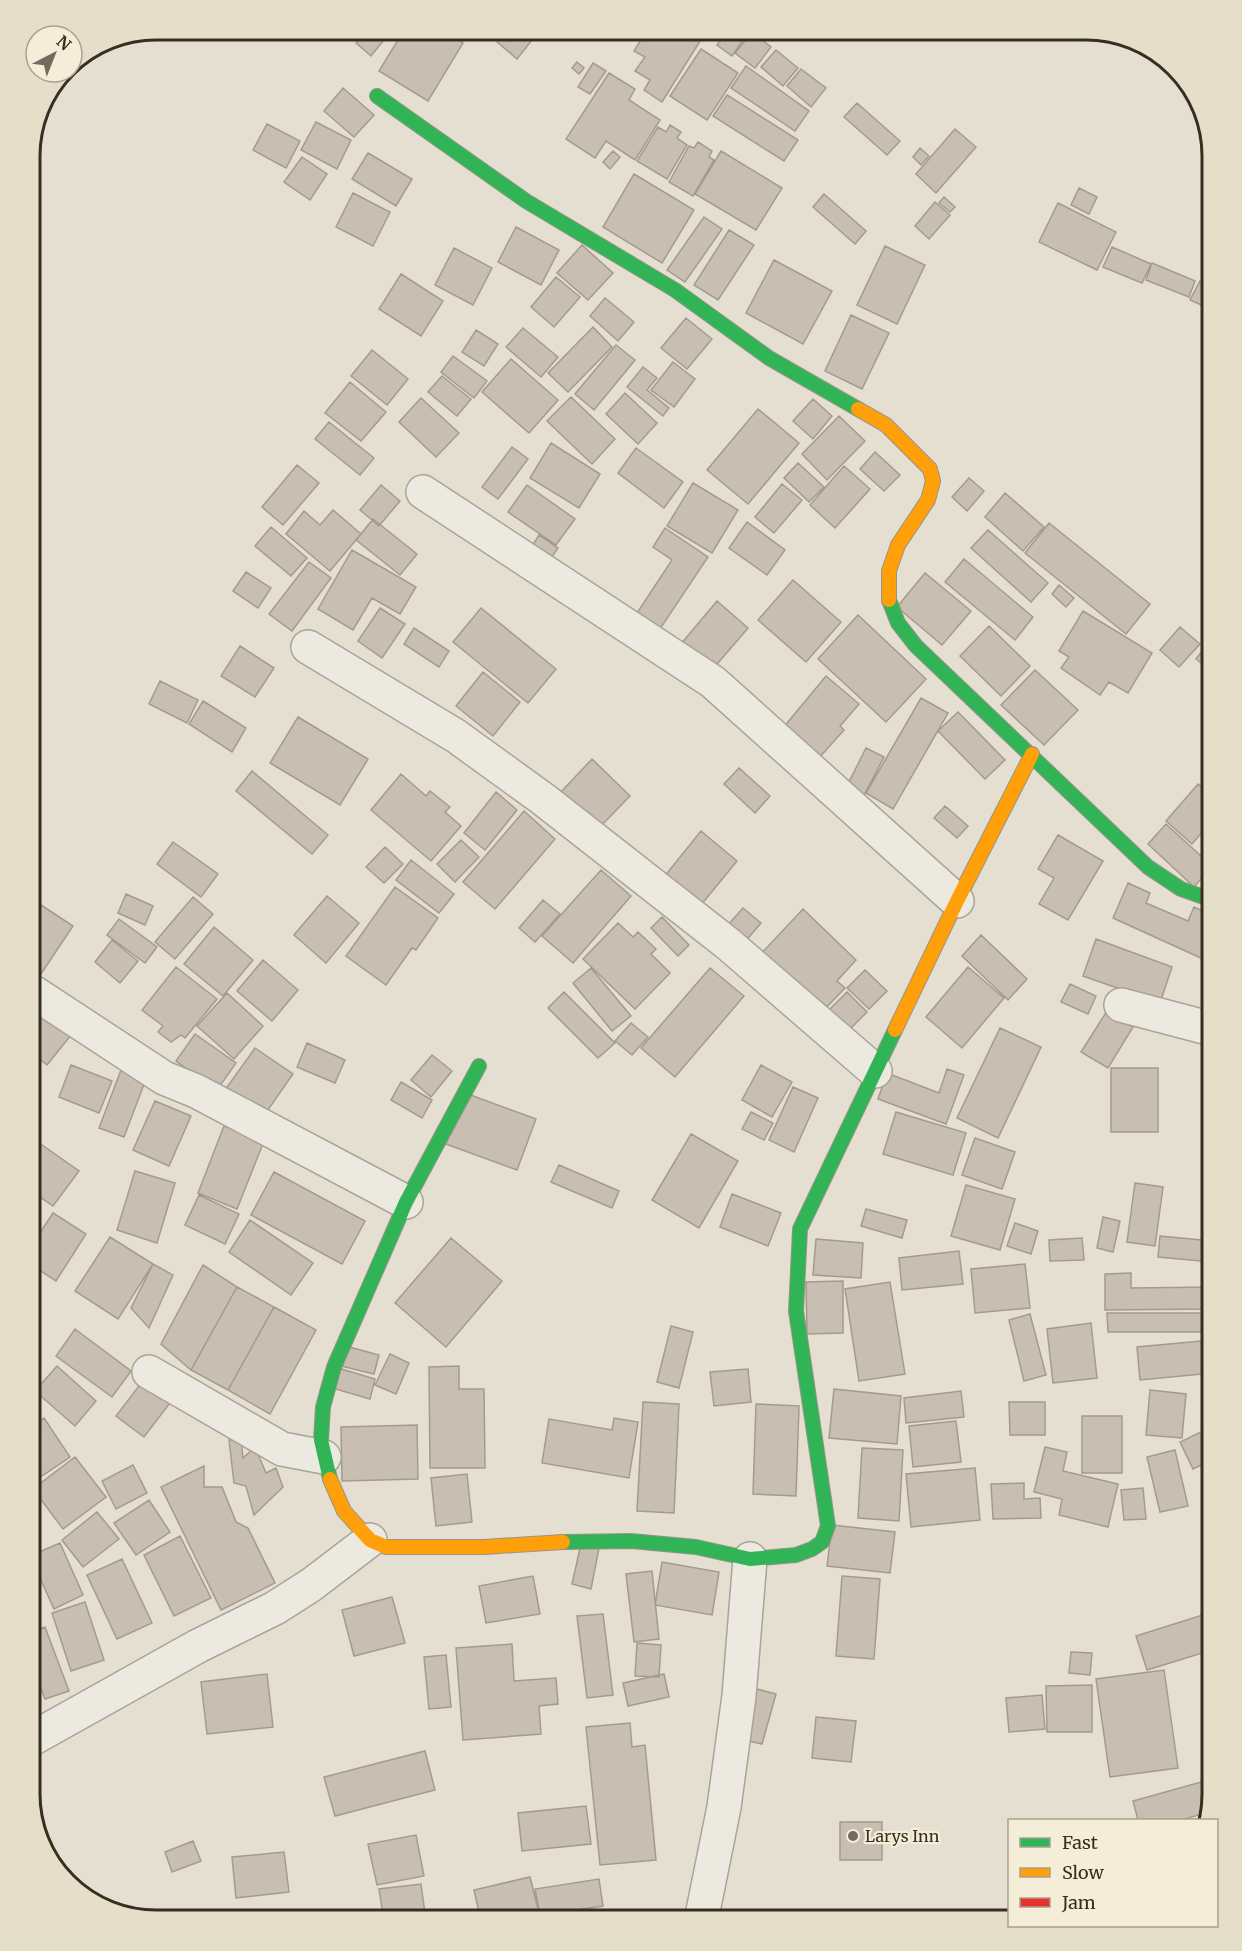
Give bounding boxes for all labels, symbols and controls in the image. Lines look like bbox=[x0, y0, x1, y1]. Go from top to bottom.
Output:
north arrow bbox=[24, 24, 84, 84]
text: N bbox=[53, 31, 76, 55]
legend bbox=[1008, 1819, 1218, 1927]
place label: Larys Inn bbox=[865, 1826, 940, 1846]
marker: Larys Inn bbox=[846, 1829, 860, 1843]
text: Fast bbox=[1062, 1831, 1098, 1854]
text: Slow bbox=[1062, 1861, 1105, 1884]
text: Jam bbox=[1061, 1891, 1096, 1914]

